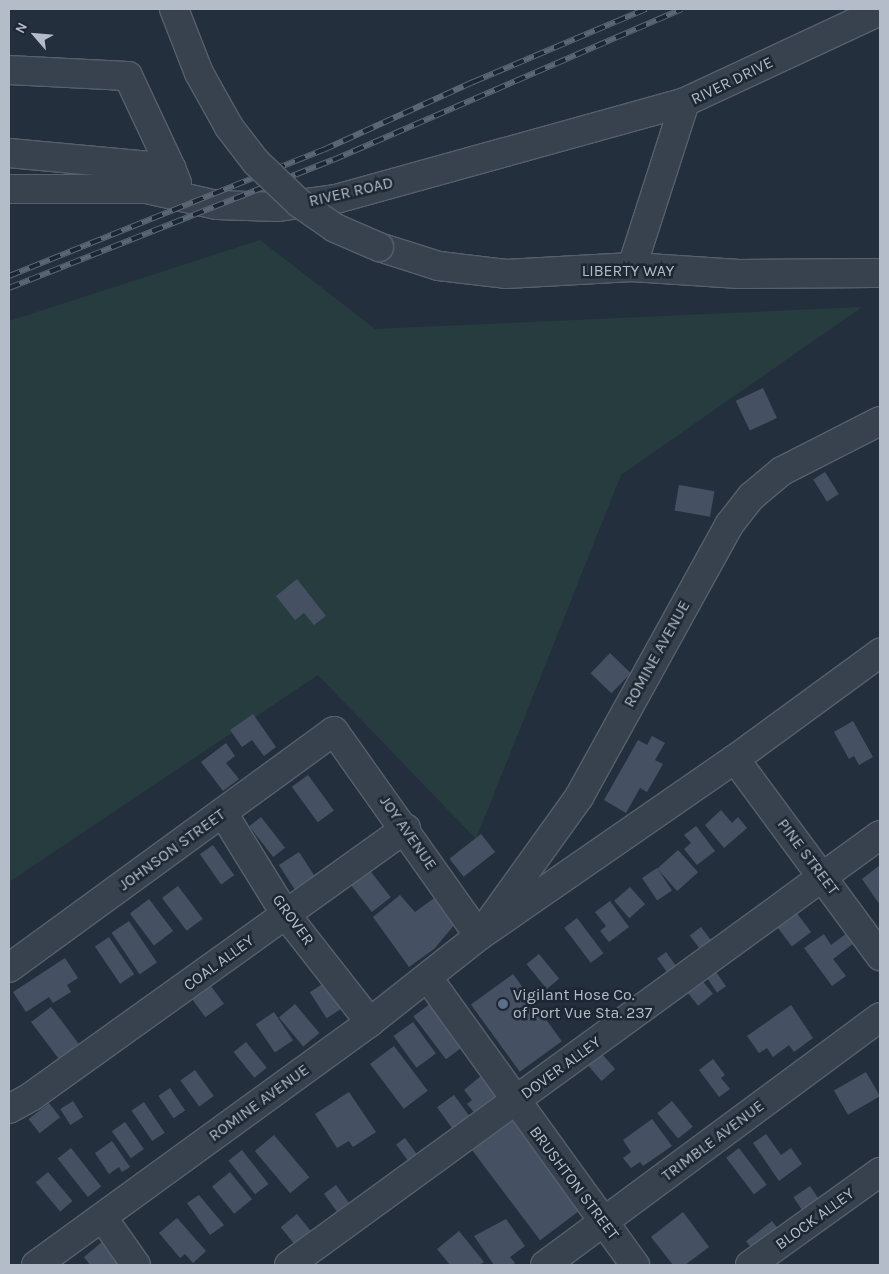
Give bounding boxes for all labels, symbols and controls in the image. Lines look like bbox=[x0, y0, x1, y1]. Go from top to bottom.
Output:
north arrow bbox=[10, 10, 60, 60]
text: N bbox=[11, 20, 31, 36]
street label: RIVER DRIVE bbox=[688, 53, 776, 109]
street label: RIVER ROAD bbox=[307, 173, 395, 211]
street label: LIBERTY WAY bbox=[582, 261, 674, 281]
street label: ROMINE AVENUE bbox=[620, 597, 694, 711]
street label: JOY AVENUE bbox=[375, 792, 441, 874]
street label: JOHNSON STREET bbox=[115, 805, 229, 895]
street label: PINE STREET bbox=[773, 815, 843, 899]
street label: GROVER bbox=[268, 891, 318, 949]
street label: COAL ALLEY bbox=[180, 931, 258, 995]
place label: Vigilant Hose Co. of Port Vue Sta. 237 bbox=[513, 985, 652, 1023]
marker: Vigilant Hose Co. of Port Vue Sta. 237 bbox=[497, 998, 509, 1010]
street label: DOVER ALLEY bbox=[517, 1033, 605, 1103]
street label: ROMINE AVENUE bbox=[205, 1060, 313, 1146]
street label: TRIMBLE AVENUE bbox=[658, 1096, 768, 1186]
street label: BRUSHTON STREET bbox=[525, 1122, 623, 1244]
street label: BLOCK ALLEY bbox=[772, 1184, 858, 1254]

